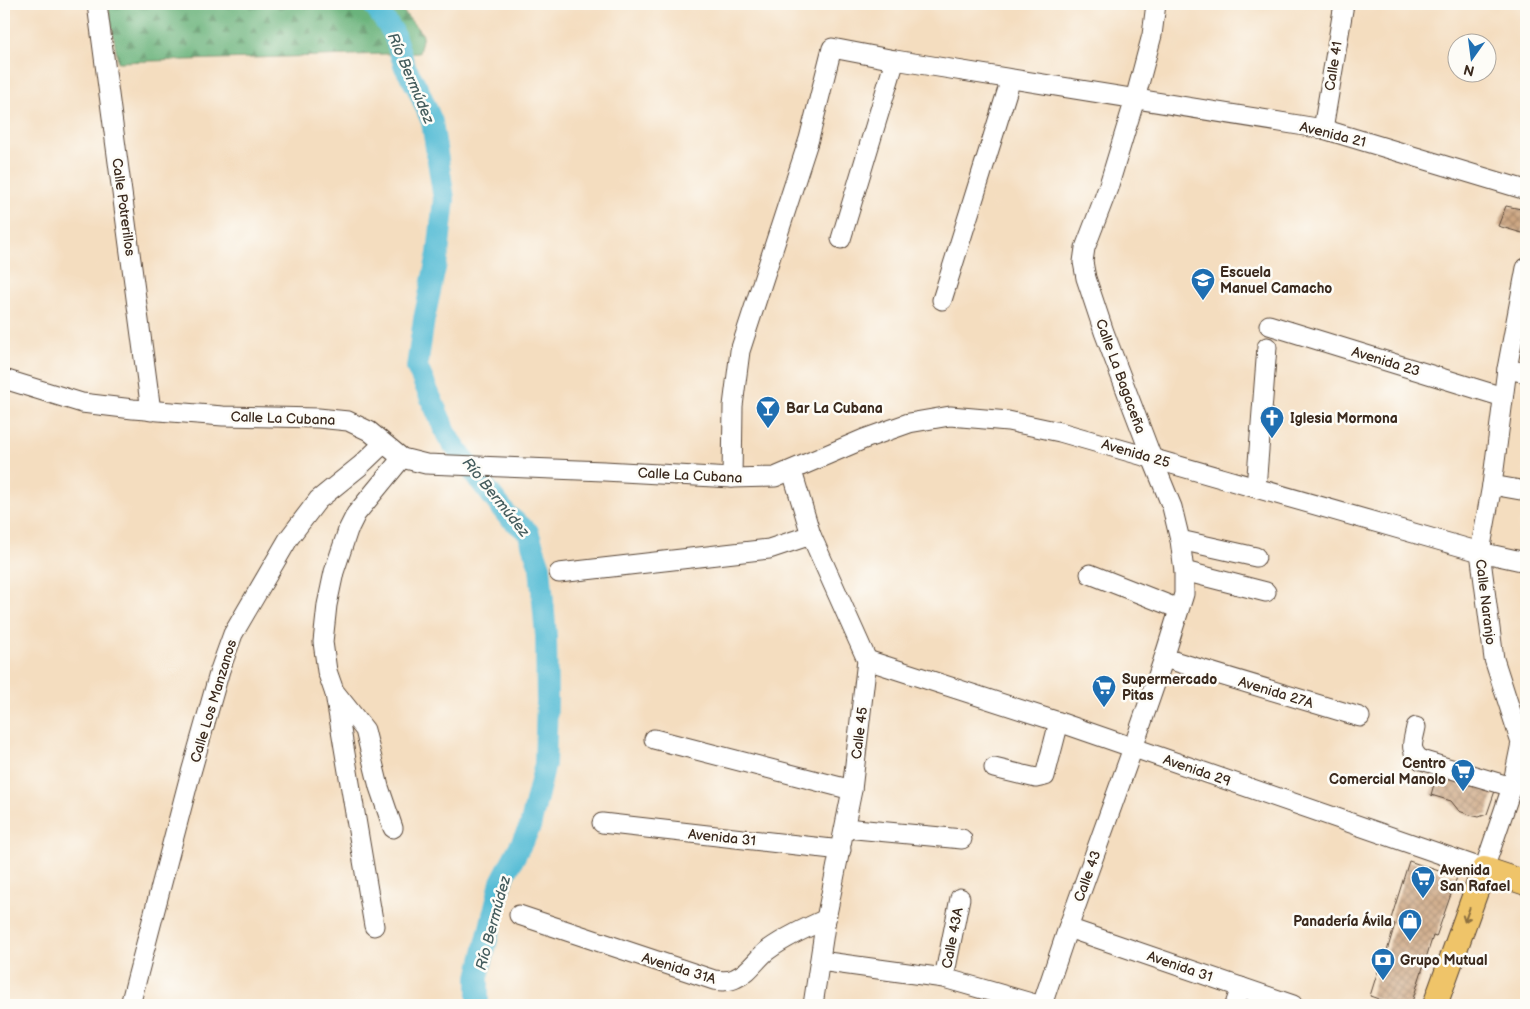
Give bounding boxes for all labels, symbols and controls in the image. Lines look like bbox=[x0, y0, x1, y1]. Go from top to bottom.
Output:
water label: Río Bermúdez bbox=[383, 30, 439, 127]
north arrow bbox=[1448, 32, 1498, 82]
street label: Calle 41 bbox=[1321, 40, 1346, 92]
text: N bbox=[1462, 61, 1476, 80]
street label: Avenida 21 bbox=[1298, 118, 1368, 151]
street label: Calle Potrerillos bbox=[108, 157, 139, 257]
place label: Escuela Manuel Camacho bbox=[1220, 264, 1332, 297]
school or university icon: Escuela Manuel Camacho bbox=[1190, 267, 1216, 301]
street label: Calle La Bagaceña bbox=[1092, 317, 1149, 436]
street label: Avenida 23 bbox=[1350, 343, 1422, 380]
bar icon: Bar La Cubana bbox=[755, 395, 781, 429]
place label: Bar La Cubana bbox=[786, 400, 883, 417]
church icon: Iglesia Mormona bbox=[1259, 405, 1285, 439]
street label: Calle La Cubana bbox=[230, 408, 336, 429]
place label: Iglesia Mormona bbox=[1290, 410, 1398, 427]
street label: Avenida 25 bbox=[1100, 436, 1172, 471]
water label: Río Bermúdez bbox=[458, 454, 534, 542]
street label: Calle La Cubana bbox=[637, 464, 743, 487]
street label: Calle Naranjo bbox=[1472, 558, 1499, 646]
street label: Calle Los Manzanos bbox=[187, 638, 240, 765]
place label: Supermercado Pitas bbox=[1122, 671, 1217, 704]
street label: Avenida 27A bbox=[1236, 673, 1316, 712]
supermarket icon: Supermercado Pitas bbox=[1091, 674, 1117, 708]
street label: Calle 45 bbox=[848, 706, 871, 760]
street label: Avenida 29 bbox=[1161, 751, 1233, 790]
place label: Centro Comercial Manolo bbox=[1329, 755, 1446, 788]
supermarket icon: Centro Comercial Manolo bbox=[1450, 758, 1476, 792]
street label: Avenida 31 bbox=[687, 825, 757, 850]
street label: Calle 43 bbox=[1070, 848, 1105, 904]
place label: Avenida San Rafael bbox=[1439, 862, 1510, 895]
supermarket icon: Avenida San Rafael bbox=[1410, 865, 1436, 899]
water label: Río Bermúdez bbox=[472, 873, 515, 972]
street label: Calle 43A bbox=[938, 906, 967, 970]
one-way arrow bbox=[1462, 906, 1471, 922]
shop icon: Panadería Ávila bbox=[1397, 908, 1423, 942]
place label: Panadería Ávila bbox=[1293, 911, 1392, 930]
street label: Avenida 31 bbox=[1145, 947, 1215, 986]
bank icon: Grupo Mutual bbox=[1370, 947, 1396, 981]
street label: Avenida 31A bbox=[640, 949, 718, 988]
place label: Grupo Mutual bbox=[1400, 952, 1488, 969]

